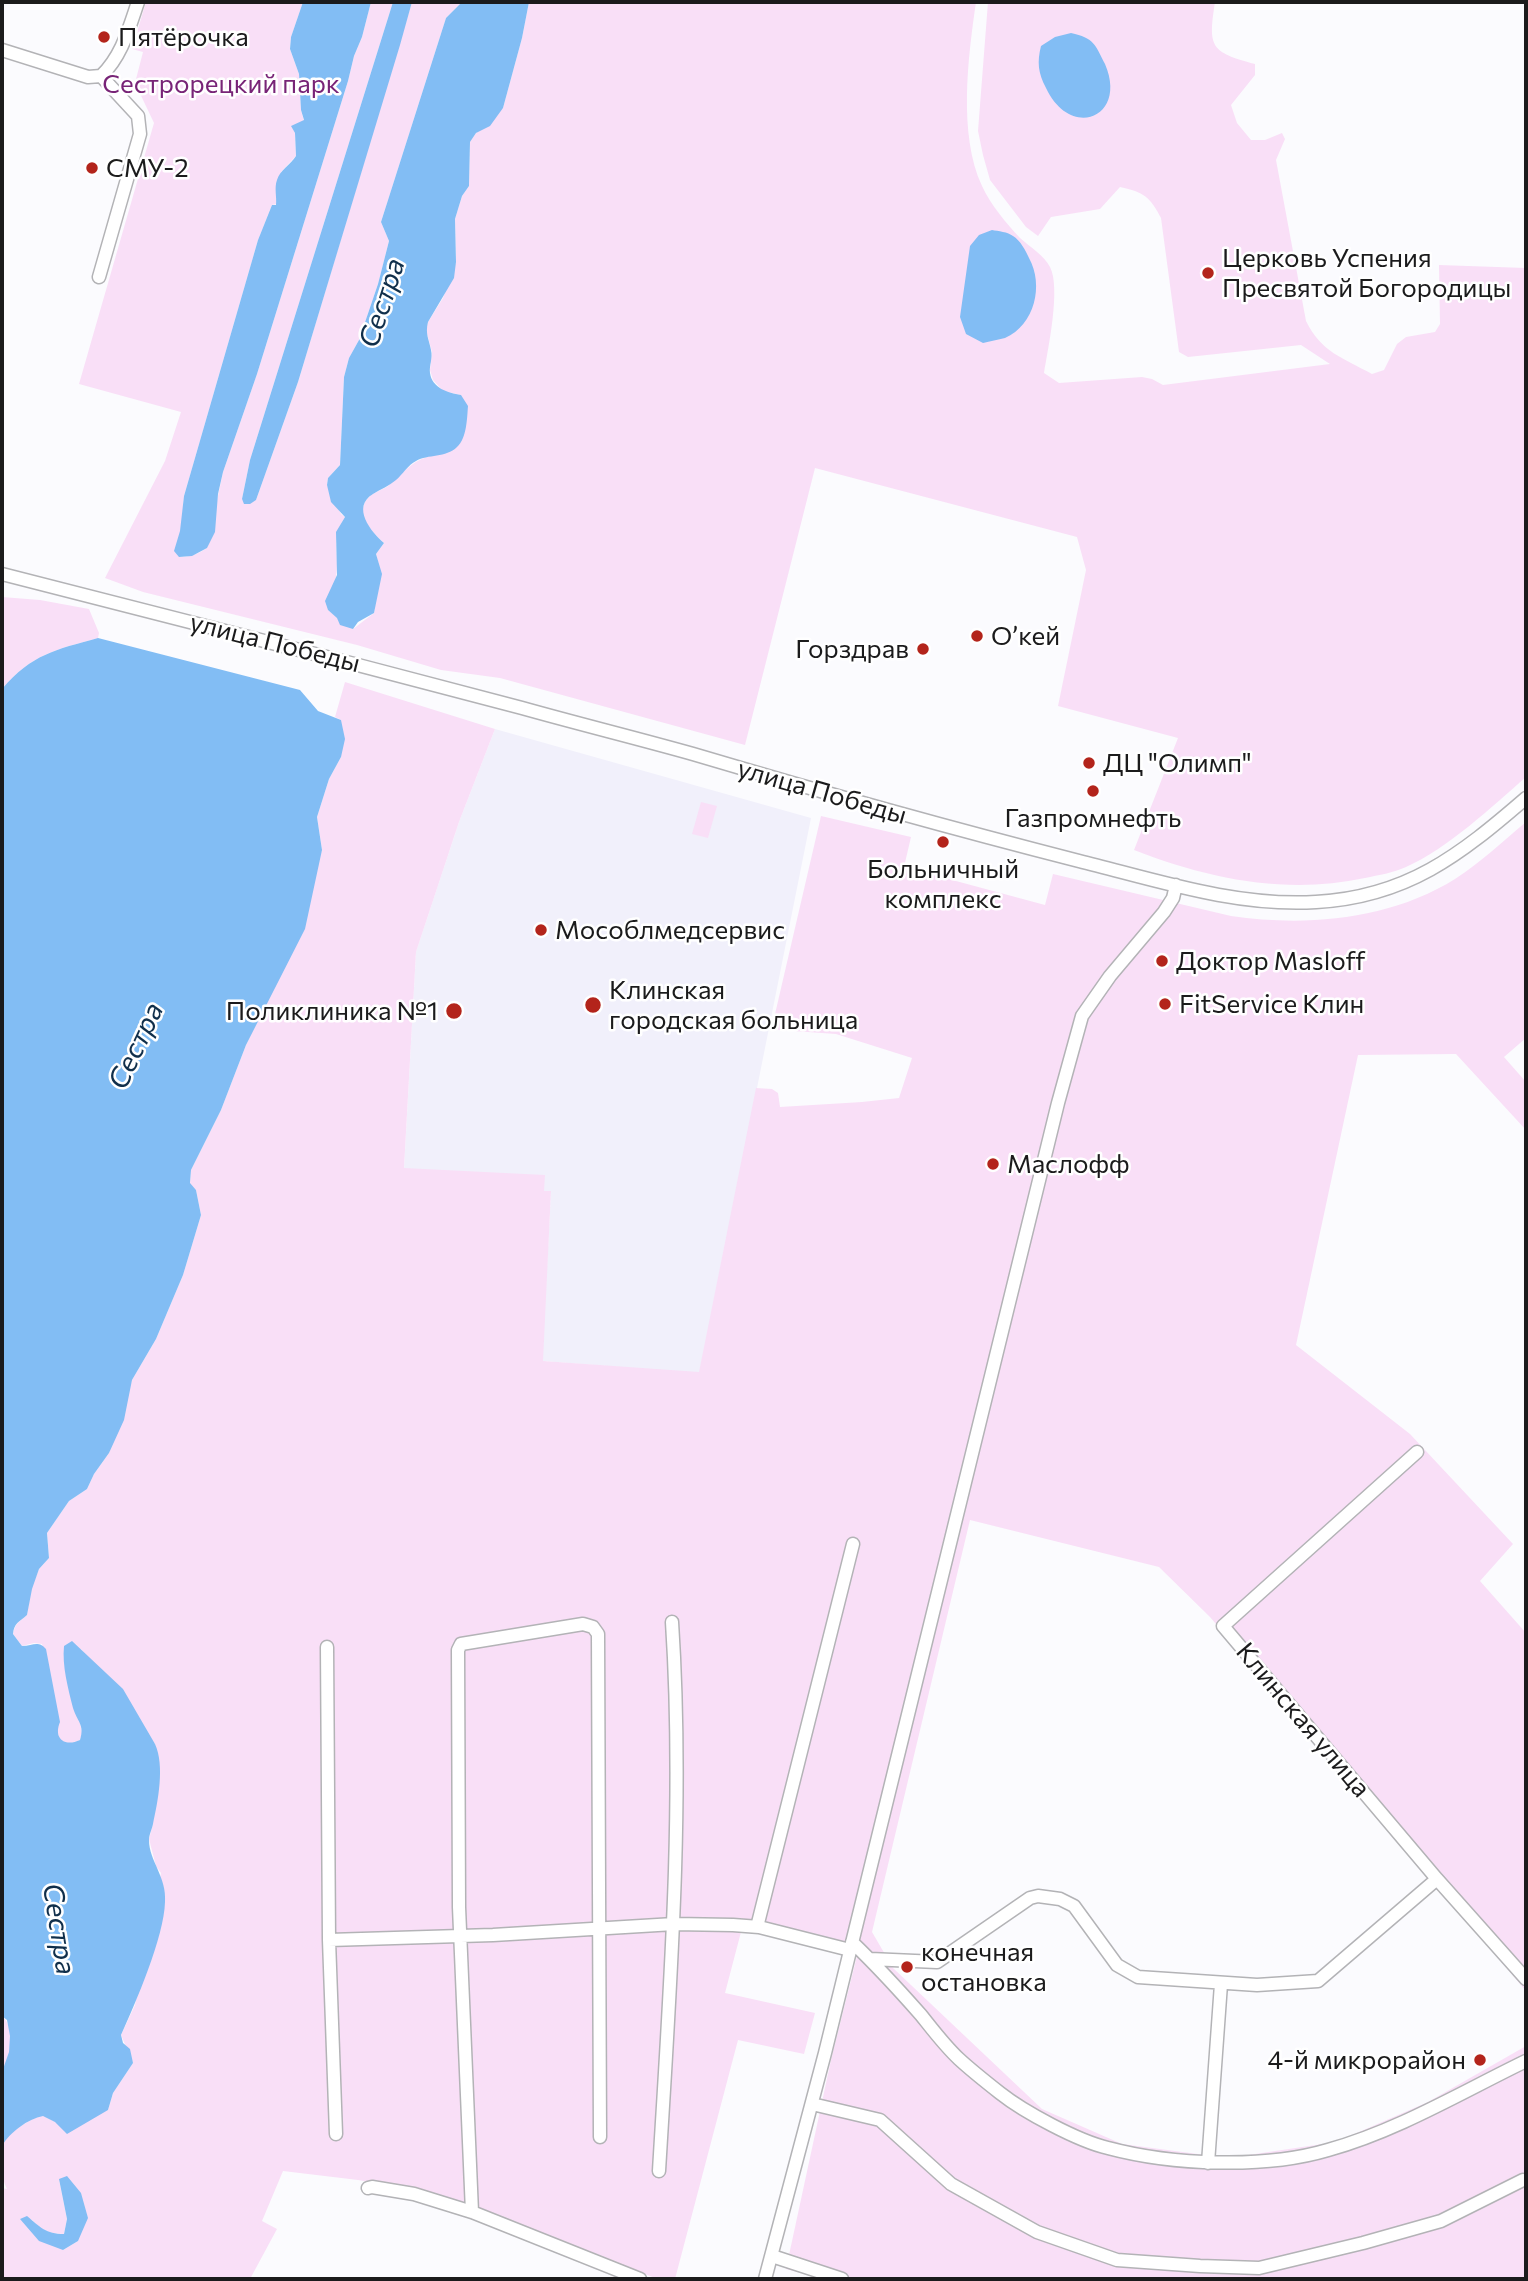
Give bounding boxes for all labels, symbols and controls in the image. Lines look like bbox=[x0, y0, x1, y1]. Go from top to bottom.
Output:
place label: Пятёрочка bbox=[118, 21, 249, 53]
marker: Пятёрочка bbox=[96, 29, 112, 45]
park label: Сестрорецкий парк bbox=[102, 68, 340, 100]
place label: СМУ-2 bbox=[106, 152, 189, 184]
marker: СМУ-2 bbox=[84, 160, 100, 176]
place label: Церковь Успения Пресвятой Богородицы bbox=[1222, 242, 1511, 304]
water label: Сестра bbox=[352, 254, 412, 352]
marker: Церковь Успения Пресвятой Богородицы bbox=[1200, 265, 1216, 281]
street label: улица Победы bbox=[187, 607, 363, 679]
place label: О’кей bbox=[991, 620, 1060, 652]
marker: О’кей bbox=[969, 628, 985, 644]
place label: Горздрав bbox=[795, 633, 909, 665]
marker: Горздрав bbox=[915, 641, 931, 657]
place label: ДЦ "Олимп" bbox=[1103, 747, 1252, 779]
street label: улица Победы bbox=[734, 753, 910, 831]
marker: ДЦ "Олимп" bbox=[1081, 755, 1097, 771]
marker: Газпромнефть bbox=[1085, 783, 1101, 799]
place label: Газпромнефть bbox=[1005, 802, 1181, 834]
marker: Больничный комплекс bbox=[935, 834, 951, 850]
place label: Больничный комплекс bbox=[867, 853, 1019, 914]
place label: Мособлмедсервис bbox=[555, 914, 785, 946]
marker: Мособлмедсервис bbox=[533, 922, 549, 938]
place label: Доктор Masloff bbox=[1176, 945, 1366, 977]
marker: Доктор Masloff bbox=[1154, 953, 1170, 969]
place label: Клинская городская больница bbox=[609, 974, 858, 1036]
place label: FitService Клин bbox=[1179, 988, 1364, 1020]
place label: Поликлиника №1 bbox=[226, 995, 438, 1027]
marker: Клинская городская больница bbox=[583, 995, 603, 1015]
marker: FitService Клин bbox=[1157, 996, 1173, 1012]
water label: Сестра bbox=[101, 997, 171, 1095]
marker: Поликлиника №1 bbox=[444, 1001, 464, 1021]
place label: Маслофф bbox=[1007, 1148, 1130, 1180]
marker: Маслофф bbox=[985, 1156, 1001, 1172]
street label: Клинская улица bbox=[1229, 1636, 1377, 1804]
water label: Сестра bbox=[35, 1881, 83, 1977]
place label: конечная остановка bbox=[921, 1936, 1047, 1997]
marker: конечная остановка bbox=[899, 1959, 915, 1975]
place label: 4-й микрорайон bbox=[1268, 2044, 1466, 2076]
marker: 4-й микрорайон bbox=[1472, 2052, 1488, 2068]

